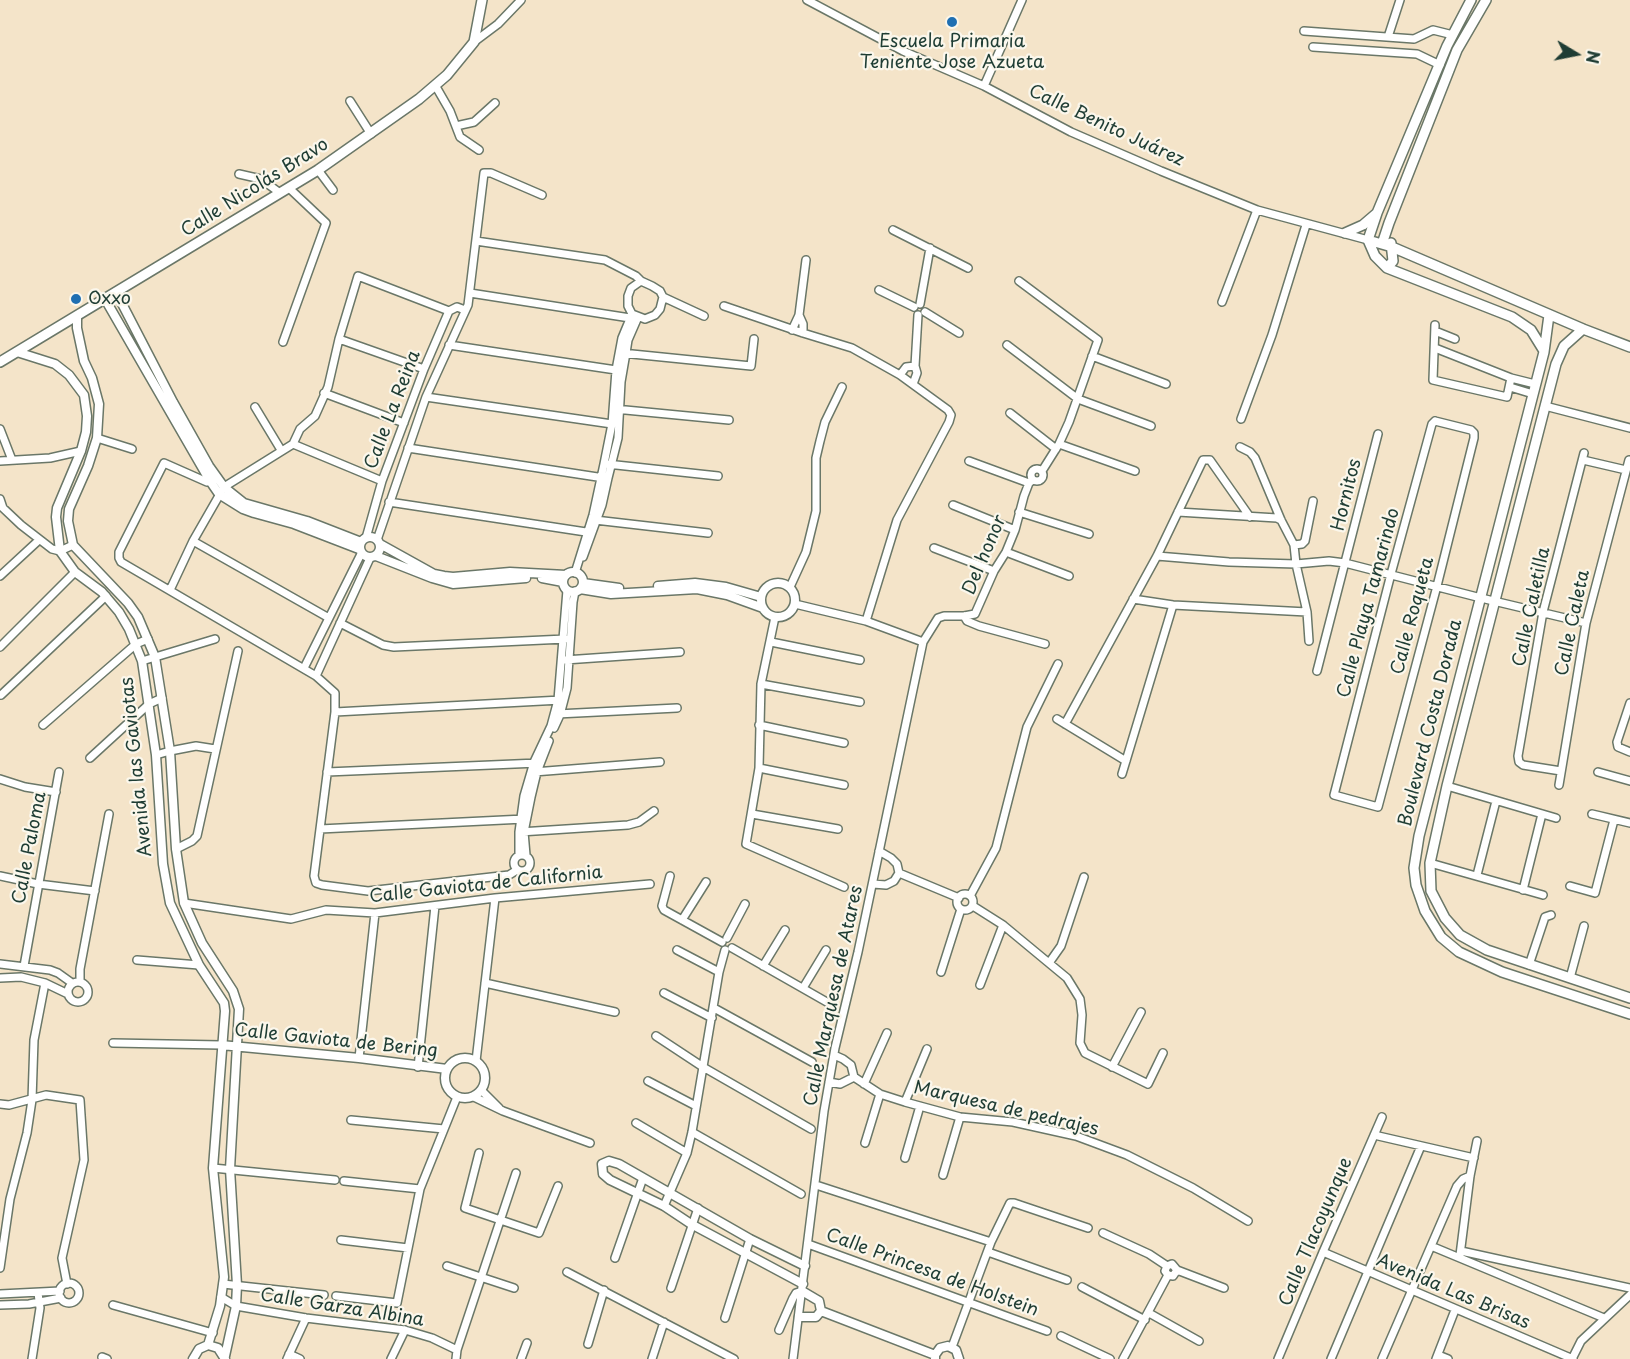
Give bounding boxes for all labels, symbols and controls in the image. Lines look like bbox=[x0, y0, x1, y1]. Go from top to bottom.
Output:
marker: Escuela Primaria Teniente Jose Azueta bbox=[945, 15, 959, 29]
north arrow bbox=[1546, 24, 1606, 84]
place label: Escuela Primaria Teniente Jose Azueta bbox=[860, 31, 1044, 74]
text: N bbox=[1581, 49, 1607, 65]
street label: Calle Benito Juárez bbox=[1025, 81, 1187, 171]
street label: Calle Nicolás Bravo bbox=[177, 134, 333, 242]
place label: Oxxo bbox=[88, 288, 131, 310]
marker: Oxxo bbox=[69, 292, 83, 306]
street label: Calle La Reina bbox=[360, 348, 426, 472]
street label: Hornitos bbox=[1328, 457, 1366, 533]
street label: Calle Playa Tamarindo bbox=[1333, 506, 1405, 700]
street label: Del honor bbox=[959, 512, 1011, 598]
street label: Calle Caletilla bbox=[1509, 545, 1555, 669]
street label: Calle Roqueta bbox=[1387, 555, 1439, 677]
street label: Calle Caleta bbox=[1551, 568, 1595, 678]
street label: Boulevard Costa Dorada bbox=[1395, 617, 1467, 829]
street label: Avenida las Gaviotas bbox=[117, 676, 157, 858]
street label: Calle Paloma bbox=[9, 790, 51, 906]
street label: Calle Gaviota de California bbox=[368, 862, 604, 908]
street label: Calle Marquesa de Atares bbox=[800, 884, 868, 1108]
street label: Calle Gaviota de Bering bbox=[233, 1020, 439, 1062]
street label: Marquesa de pedrajes bbox=[912, 1077, 1100, 1141]
street label: Calle Tlacoyunque bbox=[1275, 1154, 1357, 1310]
street label: Calle Princesa de HoIstein bbox=[823, 1224, 1041, 1322]
street label: Avenida Las Brisas bbox=[1373, 1250, 1533, 1334]
street label: Calle Garza Albina bbox=[259, 1284, 425, 1332]

